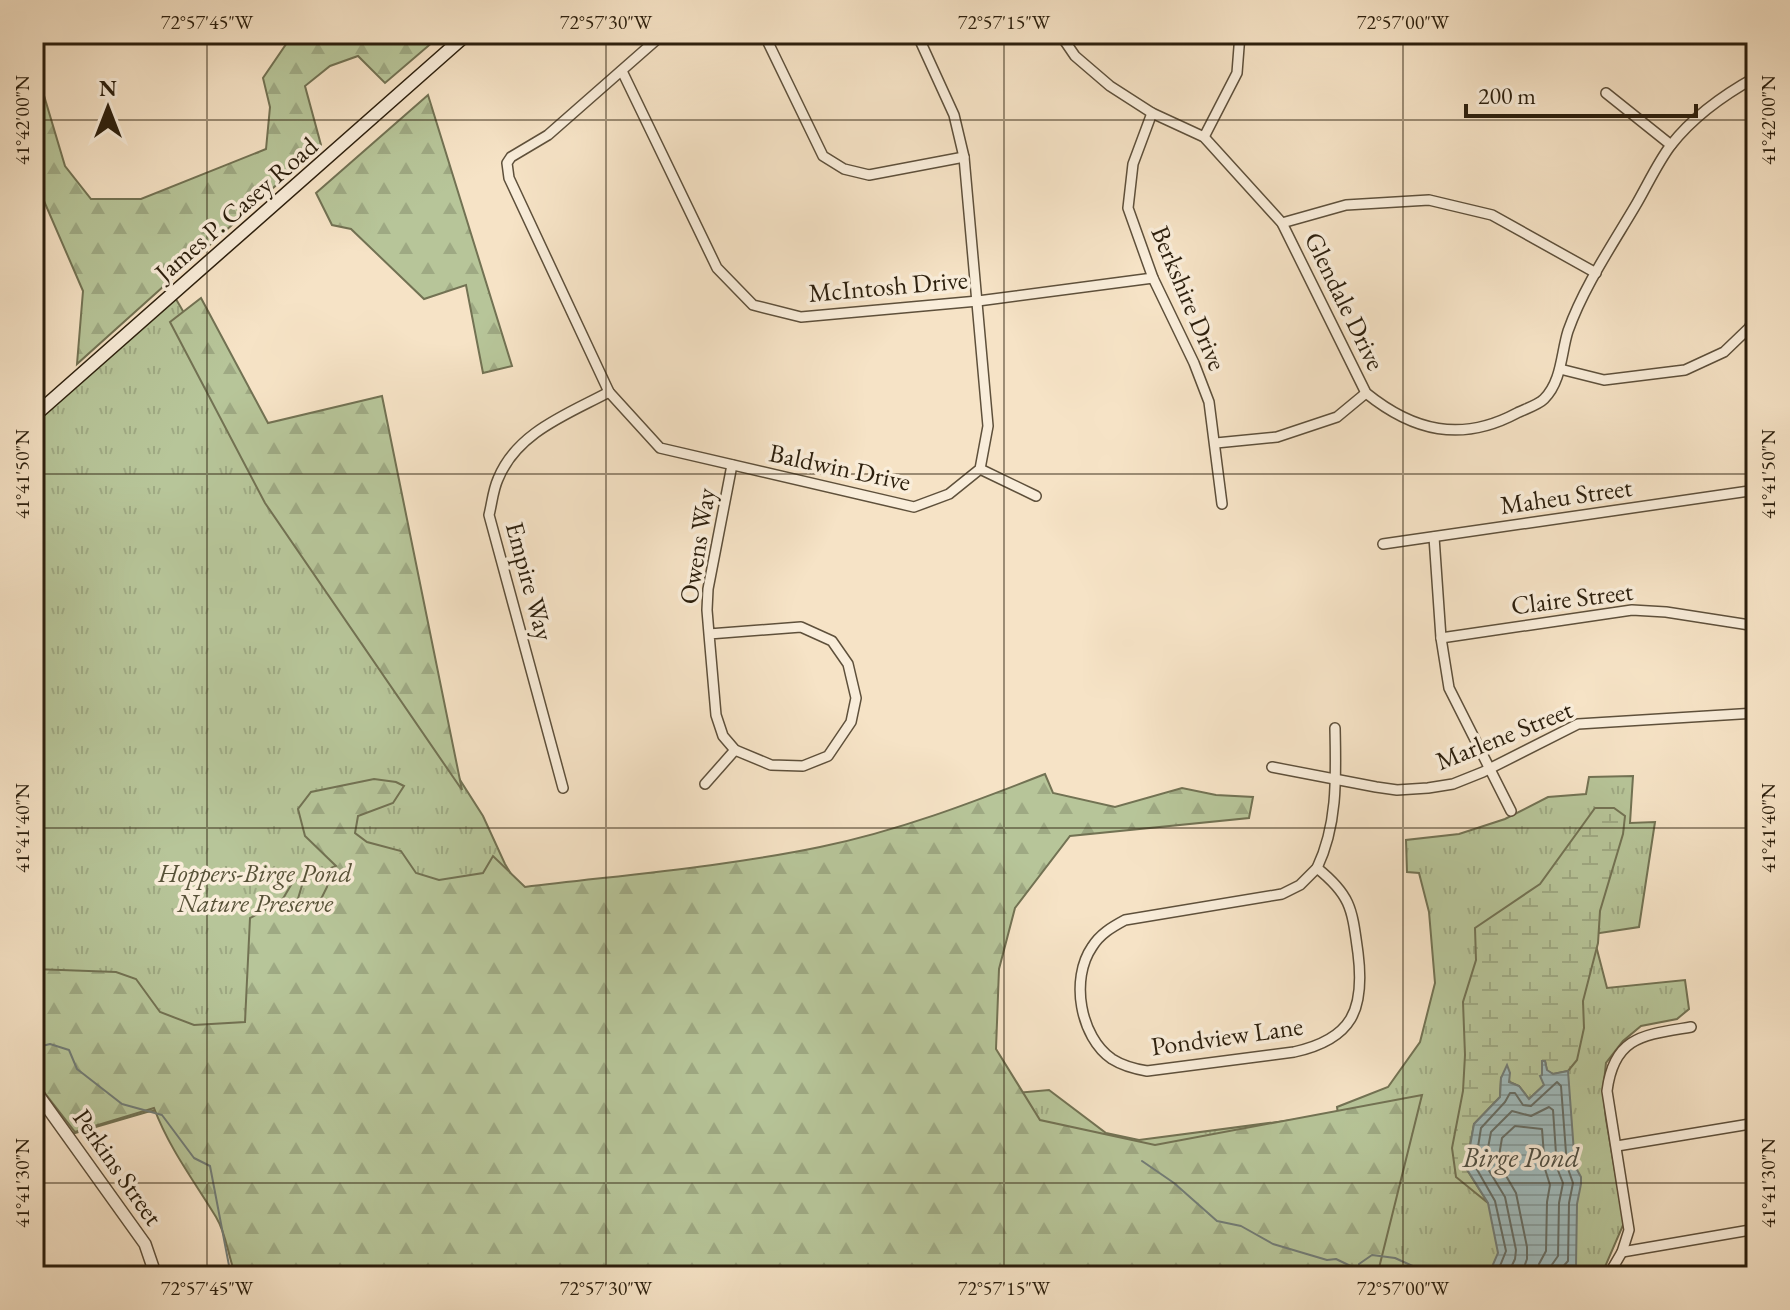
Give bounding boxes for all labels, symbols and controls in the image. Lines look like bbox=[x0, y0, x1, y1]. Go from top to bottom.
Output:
text: 72°57'45"W bbox=[161, 9, 254, 35]
text: 72°57'30"W bbox=[560, 9, 653, 35]
text: 72°57'15"W bbox=[958, 9, 1051, 35]
text: 72°57'00"W bbox=[1357, 9, 1450, 35]
north arrow bbox=[68, 68, 148, 148]
scale bar bbox=[1466, 68, 1696, 118]
text: N bbox=[99, 74, 117, 103]
text: 41°42'00"N bbox=[9, 75, 35, 165]
text: 41°42'00"N bbox=[1755, 75, 1781, 165]
text: 200 m bbox=[1478, 80, 1536, 111]
street label: James P. Casey Road bbox=[146, 128, 325, 290]
street label: Berkshire Drive bbox=[1143, 220, 1235, 376]
street label: Glendale Drive bbox=[1297, 226, 1393, 376]
street label: McIntosh Drive bbox=[807, 262, 969, 310]
text: 41°41'50"N bbox=[9, 429, 35, 519]
text: 41°41'50"N bbox=[1755, 429, 1781, 519]
street label: Baldwin Drive bbox=[766, 435, 914, 499]
street label: Maheu Street bbox=[1498, 470, 1634, 522]
street label: Owens Way bbox=[671, 485, 723, 607]
street label: Empire Way bbox=[498, 518, 562, 645]
street label: Claire Street bbox=[1509, 574, 1635, 622]
street label: Marlene Street bbox=[1431, 692, 1577, 778]
text: 41°41'40"N bbox=[9, 783, 35, 873]
text: 41°41'40"N bbox=[1755, 783, 1781, 873]
park label: Hoppers-Birge Pond Nature Preserve bbox=[157, 856, 352, 920]
street label: Pondview Lane bbox=[1149, 1009, 1305, 1063]
street label: Perkins Street bbox=[65, 1102, 171, 1232]
text: 41°41'30"N bbox=[9, 1138, 35, 1228]
text: 41°41'30"N bbox=[1755, 1138, 1781, 1228]
water label: Birge Pond bbox=[1462, 1139, 1580, 1175]
text: 72°57'45"W bbox=[161, 1275, 254, 1301]
text: 72°57'30"W bbox=[560, 1275, 653, 1301]
text: 72°57'15"W bbox=[958, 1275, 1051, 1301]
text: 72°57'00"W bbox=[1357, 1275, 1450, 1301]

